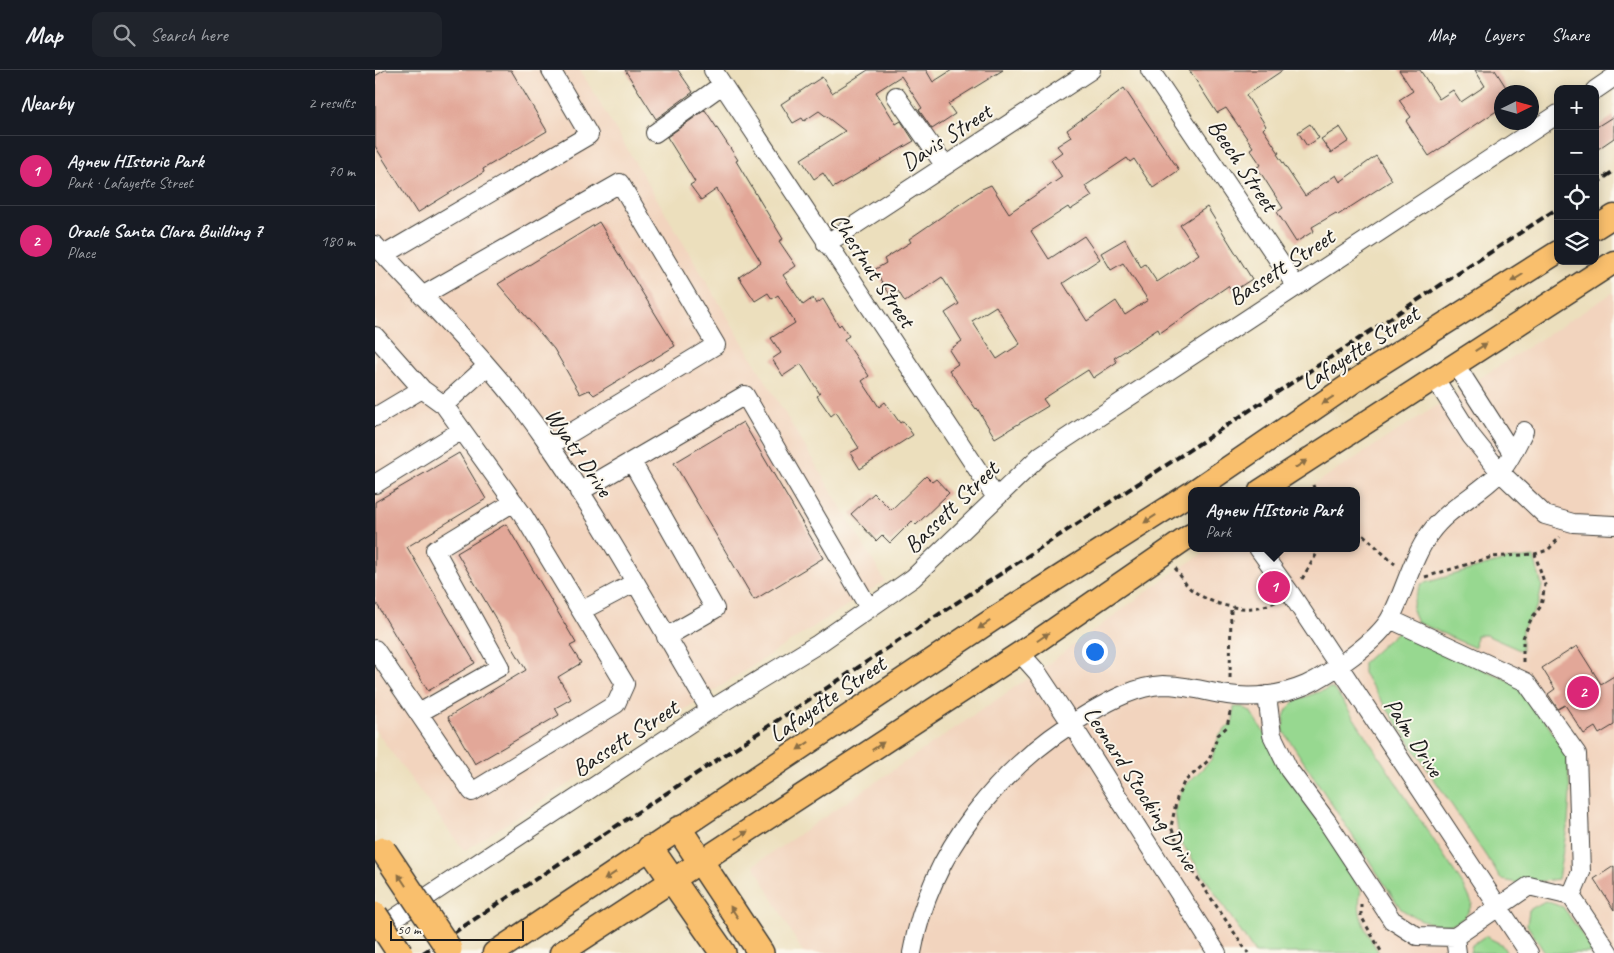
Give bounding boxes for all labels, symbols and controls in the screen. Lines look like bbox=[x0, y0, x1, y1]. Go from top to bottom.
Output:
search box bbox=[92, 12, 442, 57]
text: Map bbox=[25, 20, 62, 50]
icon: search bbox=[110, 21, 138, 49]
text: Search here bbox=[150, 23, 228, 47]
text: Map bbox=[1428, 24, 1456, 46]
text: Layers bbox=[1484, 24, 1523, 46]
text: Share bbox=[1551, 24, 1589, 46]
north arrow bbox=[1494, 85, 1539, 130]
map controls bbox=[1554, 85, 1599, 265]
button: + bbox=[1554, 85, 1599, 130]
text: Nearby bbox=[20, 90, 73, 116]
text: 2 results bbox=[308, 93, 355, 113]
street label: Davis Street bbox=[895, 96, 999, 177]
street label: Beech Street bbox=[1201, 113, 1286, 219]
button: − bbox=[1554, 130, 1599, 175]
text: Agnew HIstoric Park bbox=[67, 149, 204, 173]
text: 1 bbox=[32, 161, 40, 181]
text: 70 m bbox=[328, 161, 355, 181]
text: Park · Lafayette Street bbox=[67, 173, 193, 193]
button: locate bbox=[1554, 175, 1599, 220]
street label: Chestnut Street bbox=[824, 207, 923, 335]
text: Oracle Santa Clara Building 7 bbox=[67, 219, 262, 243]
street label: Bassett Street bbox=[1222, 220, 1341, 312]
button: layers bbox=[1554, 220, 1599, 265]
text: 2 bbox=[32, 231, 40, 251]
text: 180 m bbox=[321, 231, 355, 251]
text: Place bbox=[67, 243, 95, 263]
one-way arrow bbox=[1510, 273, 1523, 283]
street label: Lafayette Street bbox=[1295, 298, 1426, 397]
one-way arrow bbox=[1475, 343, 1488, 352]
one-way arrow bbox=[1321, 395, 1335, 405]
street label: Wyatt Drive bbox=[538, 402, 621, 504]
street label: Bassett Street bbox=[897, 453, 1006, 560]
one-way arrow bbox=[1294, 459, 1308, 469]
popup bbox=[1188, 487, 1360, 552]
text: Agnew HIstoric Park bbox=[1206, 498, 1342, 522]
one-way arrow bbox=[1144, 514, 1157, 524]
text: Park bbox=[1206, 522, 1231, 542]
pin: 1 bbox=[1258, 568, 1290, 606]
one-way arrow bbox=[977, 620, 991, 630]
one-way arrow bbox=[1036, 632, 1050, 642]
your location bbox=[1082, 639, 1108, 665]
street label: Lafayette Street bbox=[763, 648, 893, 749]
pin: 2 bbox=[1567, 673, 1599, 711]
street label: Bassett Street bbox=[566, 691, 685, 783]
street label: Palm Drive bbox=[1377, 692, 1452, 784]
street label: Leonard Stocking Drive bbox=[1077, 701, 1206, 877]
one-way arrow bbox=[797, 741, 810, 751]
one-way arrow bbox=[871, 741, 885, 751]
one-way arrow bbox=[736, 830, 749, 840]
one-way arrow bbox=[603, 871, 617, 880]
one-way arrow bbox=[398, 873, 407, 886]
one-way arrow bbox=[730, 905, 739, 919]
scale bar bbox=[390, 918, 524, 941]
text: 50 m bbox=[397, 921, 421, 938]

